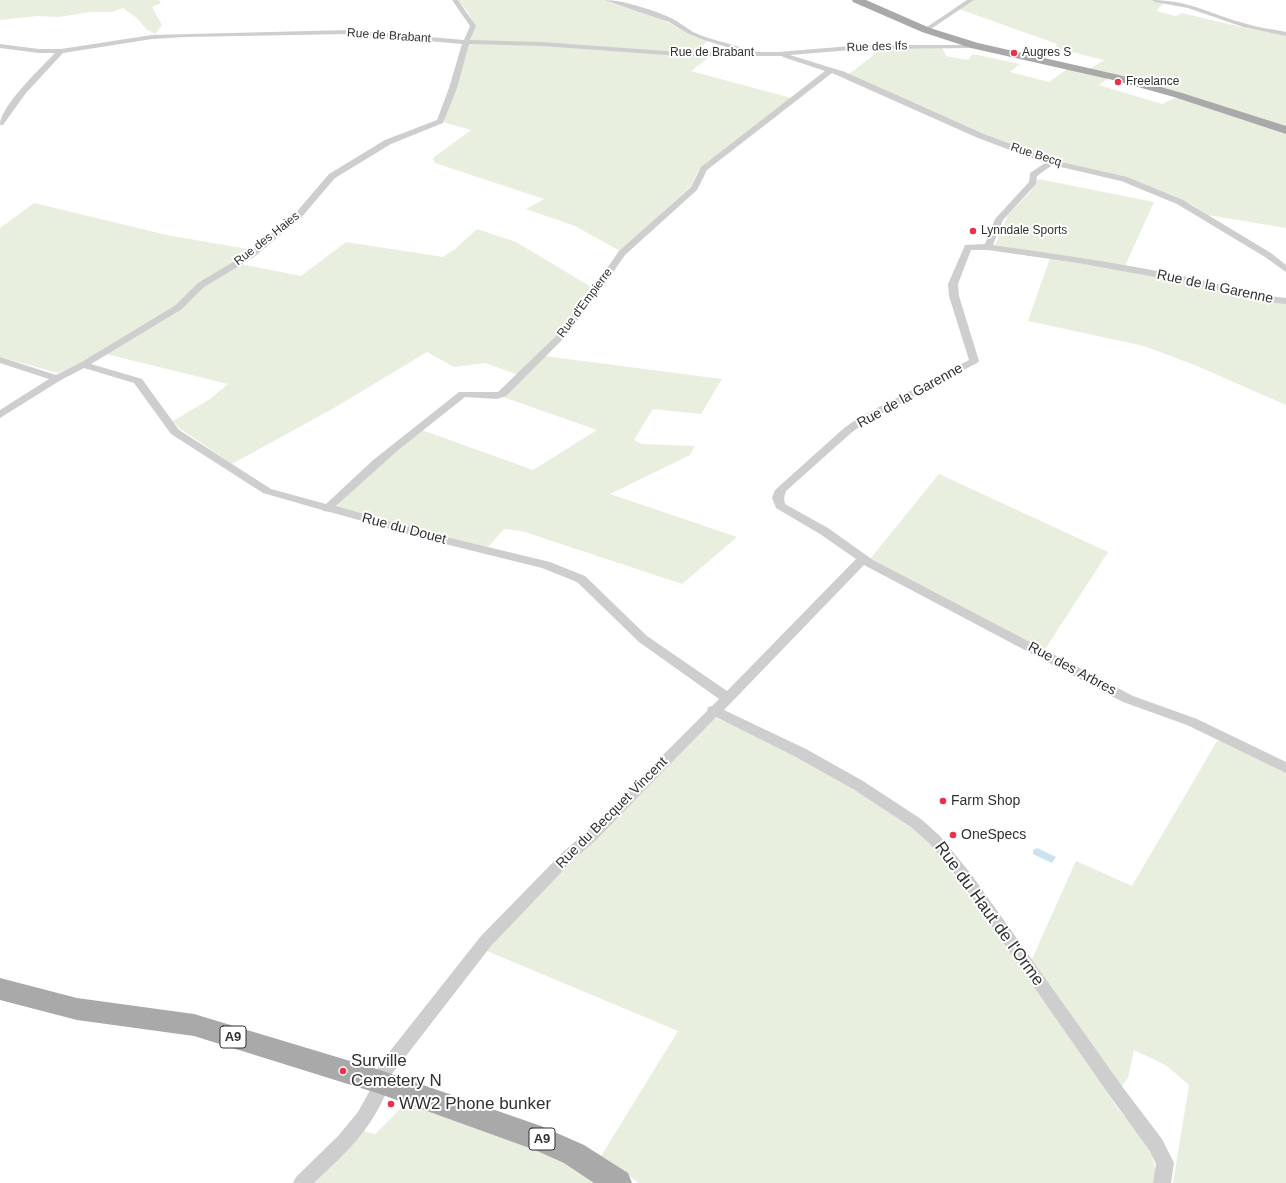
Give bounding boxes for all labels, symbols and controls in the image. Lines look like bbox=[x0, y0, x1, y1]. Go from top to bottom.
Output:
street label: Rue de Brabant bbox=[347, 26, 431, 46]
street label: Rue des Ifs bbox=[846, 39, 908, 55]
street label: Rue de Brabant bbox=[670, 46, 754, 60]
place label: Augres S bbox=[1022, 46, 1071, 60]
marker: Augres S bbox=[1009, 48, 1019, 58]
place label: Freelance bbox=[1126, 75, 1179, 89]
marker: Freelance bbox=[1113, 77, 1123, 87]
street label: Rue Becq bbox=[1009, 140, 1063, 170]
street label: Rue des Haies bbox=[232, 209, 302, 269]
place label: Lynndale Sports bbox=[981, 224, 1067, 238]
marker: Lynndale Sports bbox=[968, 226, 978, 236]
street label: Rue d'Empierre bbox=[554, 266, 616, 340]
street label: Rue de la Garenne bbox=[1155, 266, 1275, 308]
street label: Rue de la Garenne bbox=[854, 360, 966, 432]
street label: Rue du Douet bbox=[360, 510, 448, 548]
street label: Rue des Arbres bbox=[1025, 639, 1119, 699]
street label: Rue du Becquet Vincent bbox=[553, 754, 671, 872]
place label: Farm Shop bbox=[951, 793, 1020, 809]
marker: Farm Shop bbox=[938, 796, 948, 806]
place label: OneSpecs bbox=[961, 827, 1026, 843]
marker: OneSpecs bbox=[948, 830, 958, 840]
street label: Rue du Haut de l'Orme bbox=[930, 838, 1048, 990]
road number: A9 bbox=[220, 1026, 246, 1048]
place label: Surville Cemetery N bbox=[351, 1051, 442, 1091]
marker: Surville Cemetery N bbox=[338, 1066, 348, 1076]
place label: WW2 Phone bunker bbox=[399, 1094, 551, 1114]
marker: WW2 Phone bunker bbox=[386, 1099, 396, 1109]
road number: A9 bbox=[529, 1128, 555, 1150]

